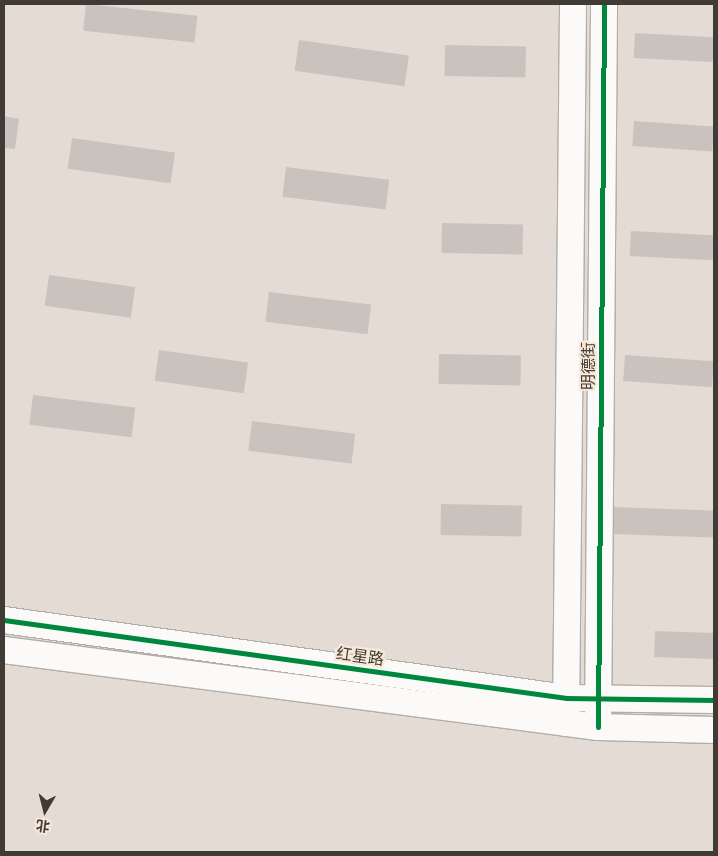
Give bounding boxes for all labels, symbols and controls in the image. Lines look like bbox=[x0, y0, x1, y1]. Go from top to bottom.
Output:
street label: 明德街 bbox=[579, 342, 599, 390]
street label: 红星路 bbox=[335, 644, 385, 670]
north arrow bbox=[20, 786, 70, 836]
text: 北 bbox=[35, 816, 51, 836]

